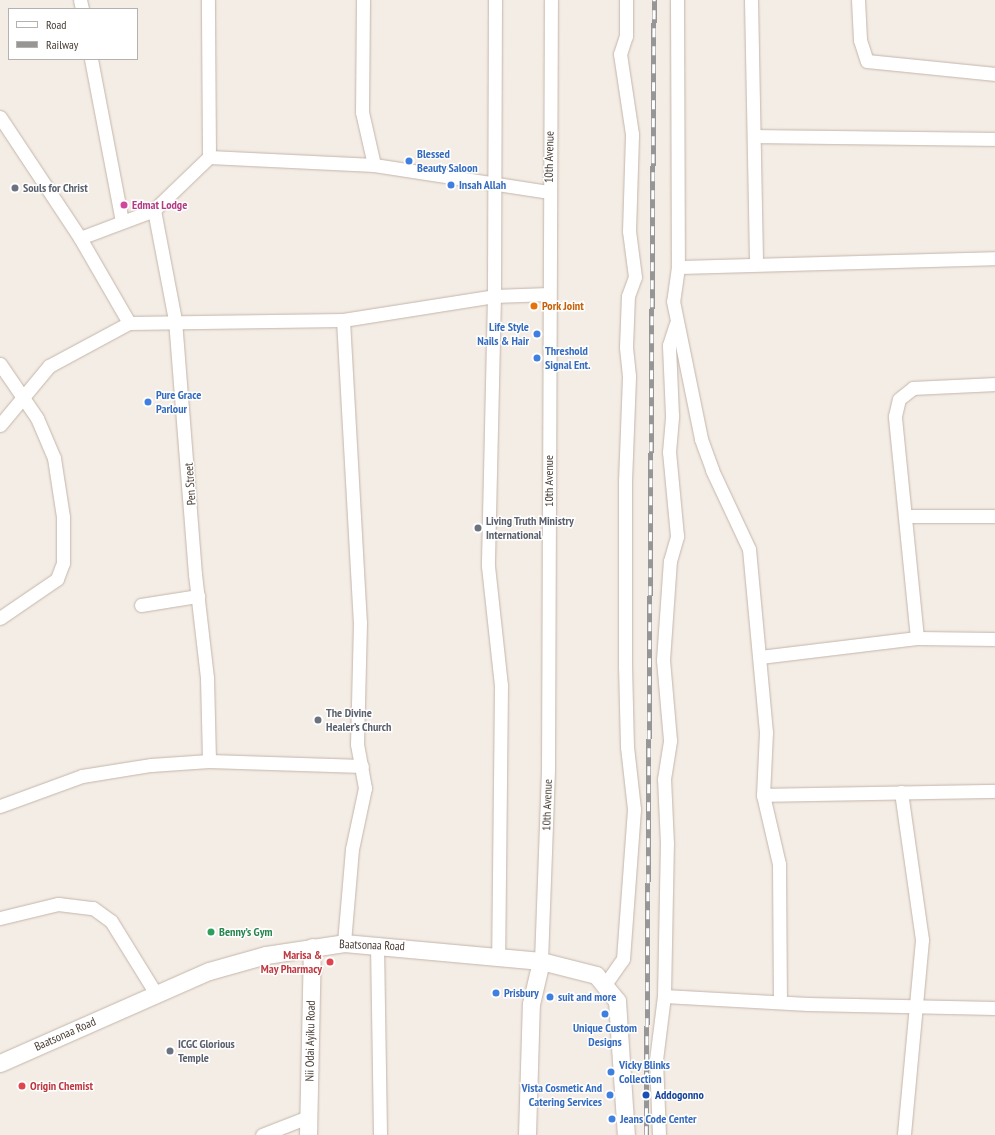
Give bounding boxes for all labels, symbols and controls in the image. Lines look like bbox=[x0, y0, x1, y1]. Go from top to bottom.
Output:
legend bbox=[8, 8, 138, 60]
text: Road bbox=[46, 17, 66, 32]
text: Railway bbox=[46, 37, 78, 52]
street label: 10th Avenue bbox=[541, 131, 557, 183]
place label: Blessed Beauty Saloon bbox=[417, 147, 478, 175]
marker: Blessed Beauty Saloon bbox=[404, 156, 414, 166]
place label: Insah Allah bbox=[459, 178, 506, 192]
marker: Insah Allah bbox=[446, 180, 456, 190]
place label: Souls for Christ bbox=[23, 181, 88, 195]
marker: Souls for Christ bbox=[10, 183, 20, 193]
place label: Edmat Lodge bbox=[132, 198, 187, 212]
marker: Edmat Lodge bbox=[119, 200, 129, 210]
place label: Pork Joint bbox=[542, 299, 584, 313]
marker: Pork Joint bbox=[529, 301, 539, 311]
place label: Life Style Nails & Hair bbox=[477, 320, 529, 348]
marker: Life Style Nails & Hair bbox=[532, 329, 542, 339]
place label: Threshold Signal Ent. bbox=[545, 344, 591, 372]
marker: Threshold Signal Ent. bbox=[532, 353, 542, 363]
place label: Pure Grace Parlour bbox=[156, 388, 202, 416]
marker: Pure Grace Parlour bbox=[143, 397, 153, 407]
street label: 10th Avenue bbox=[542, 455, 556, 507]
street label: Pen Street bbox=[181, 462, 199, 506]
place label: Living Truth Ministry International bbox=[486, 514, 574, 542]
marker: Living Truth Ministry International bbox=[473, 523, 483, 533]
place label: The Divine Healer’s Church bbox=[326, 706, 392, 734]
marker: The Divine Healer’s Church bbox=[313, 715, 323, 725]
street label: 10th Avenue bbox=[539, 779, 555, 831]
place label: Benny’s Gym bbox=[219, 925, 273, 939]
marker: Benny’s Gym bbox=[206, 927, 216, 937]
street label: Baatsonaa Road bbox=[339, 937, 405, 953]
place label: Marisa & May Pharmacy bbox=[261, 948, 322, 976]
marker: Marisa & May Pharmacy bbox=[325, 957, 335, 967]
place label: Prisbury bbox=[504, 986, 539, 1000]
marker: Prisbury bbox=[491, 988, 501, 998]
place label: suit and more bbox=[558, 990, 616, 1004]
marker: suit and more bbox=[545, 992, 555, 1002]
street label: Nii Odai Ayiku Road bbox=[302, 1000, 318, 1082]
marker: Unique Custom Designs bbox=[600, 1009, 610, 1019]
street label: Baatsonaa Road bbox=[32, 1014, 98, 1054]
place label: Unique Custom Designs bbox=[573, 1021, 637, 1049]
place label: ICGC Glorious Temple bbox=[178, 1037, 235, 1065]
marker: ICGC Glorious Temple bbox=[165, 1046, 175, 1056]
place label: Vicky Blinks Collection bbox=[619, 1058, 670, 1086]
marker: Vicky Blinks Collection bbox=[606, 1067, 616, 1077]
place label: Origin Chemist bbox=[30, 1079, 93, 1093]
marker: Origin Chemist bbox=[17, 1081, 27, 1091]
place label: Vista Cosmetic And Catering Services bbox=[521, 1081, 602, 1109]
place label: Addogonno bbox=[655, 1088, 704, 1102]
marker: Addogonno bbox=[640, 1089, 652, 1101]
marker: Vista Cosmetic And Catering Services bbox=[605, 1090, 615, 1100]
place label: Jeans Code Center bbox=[620, 1112, 697, 1126]
marker: Jeans Code Center bbox=[607, 1114, 617, 1124]

